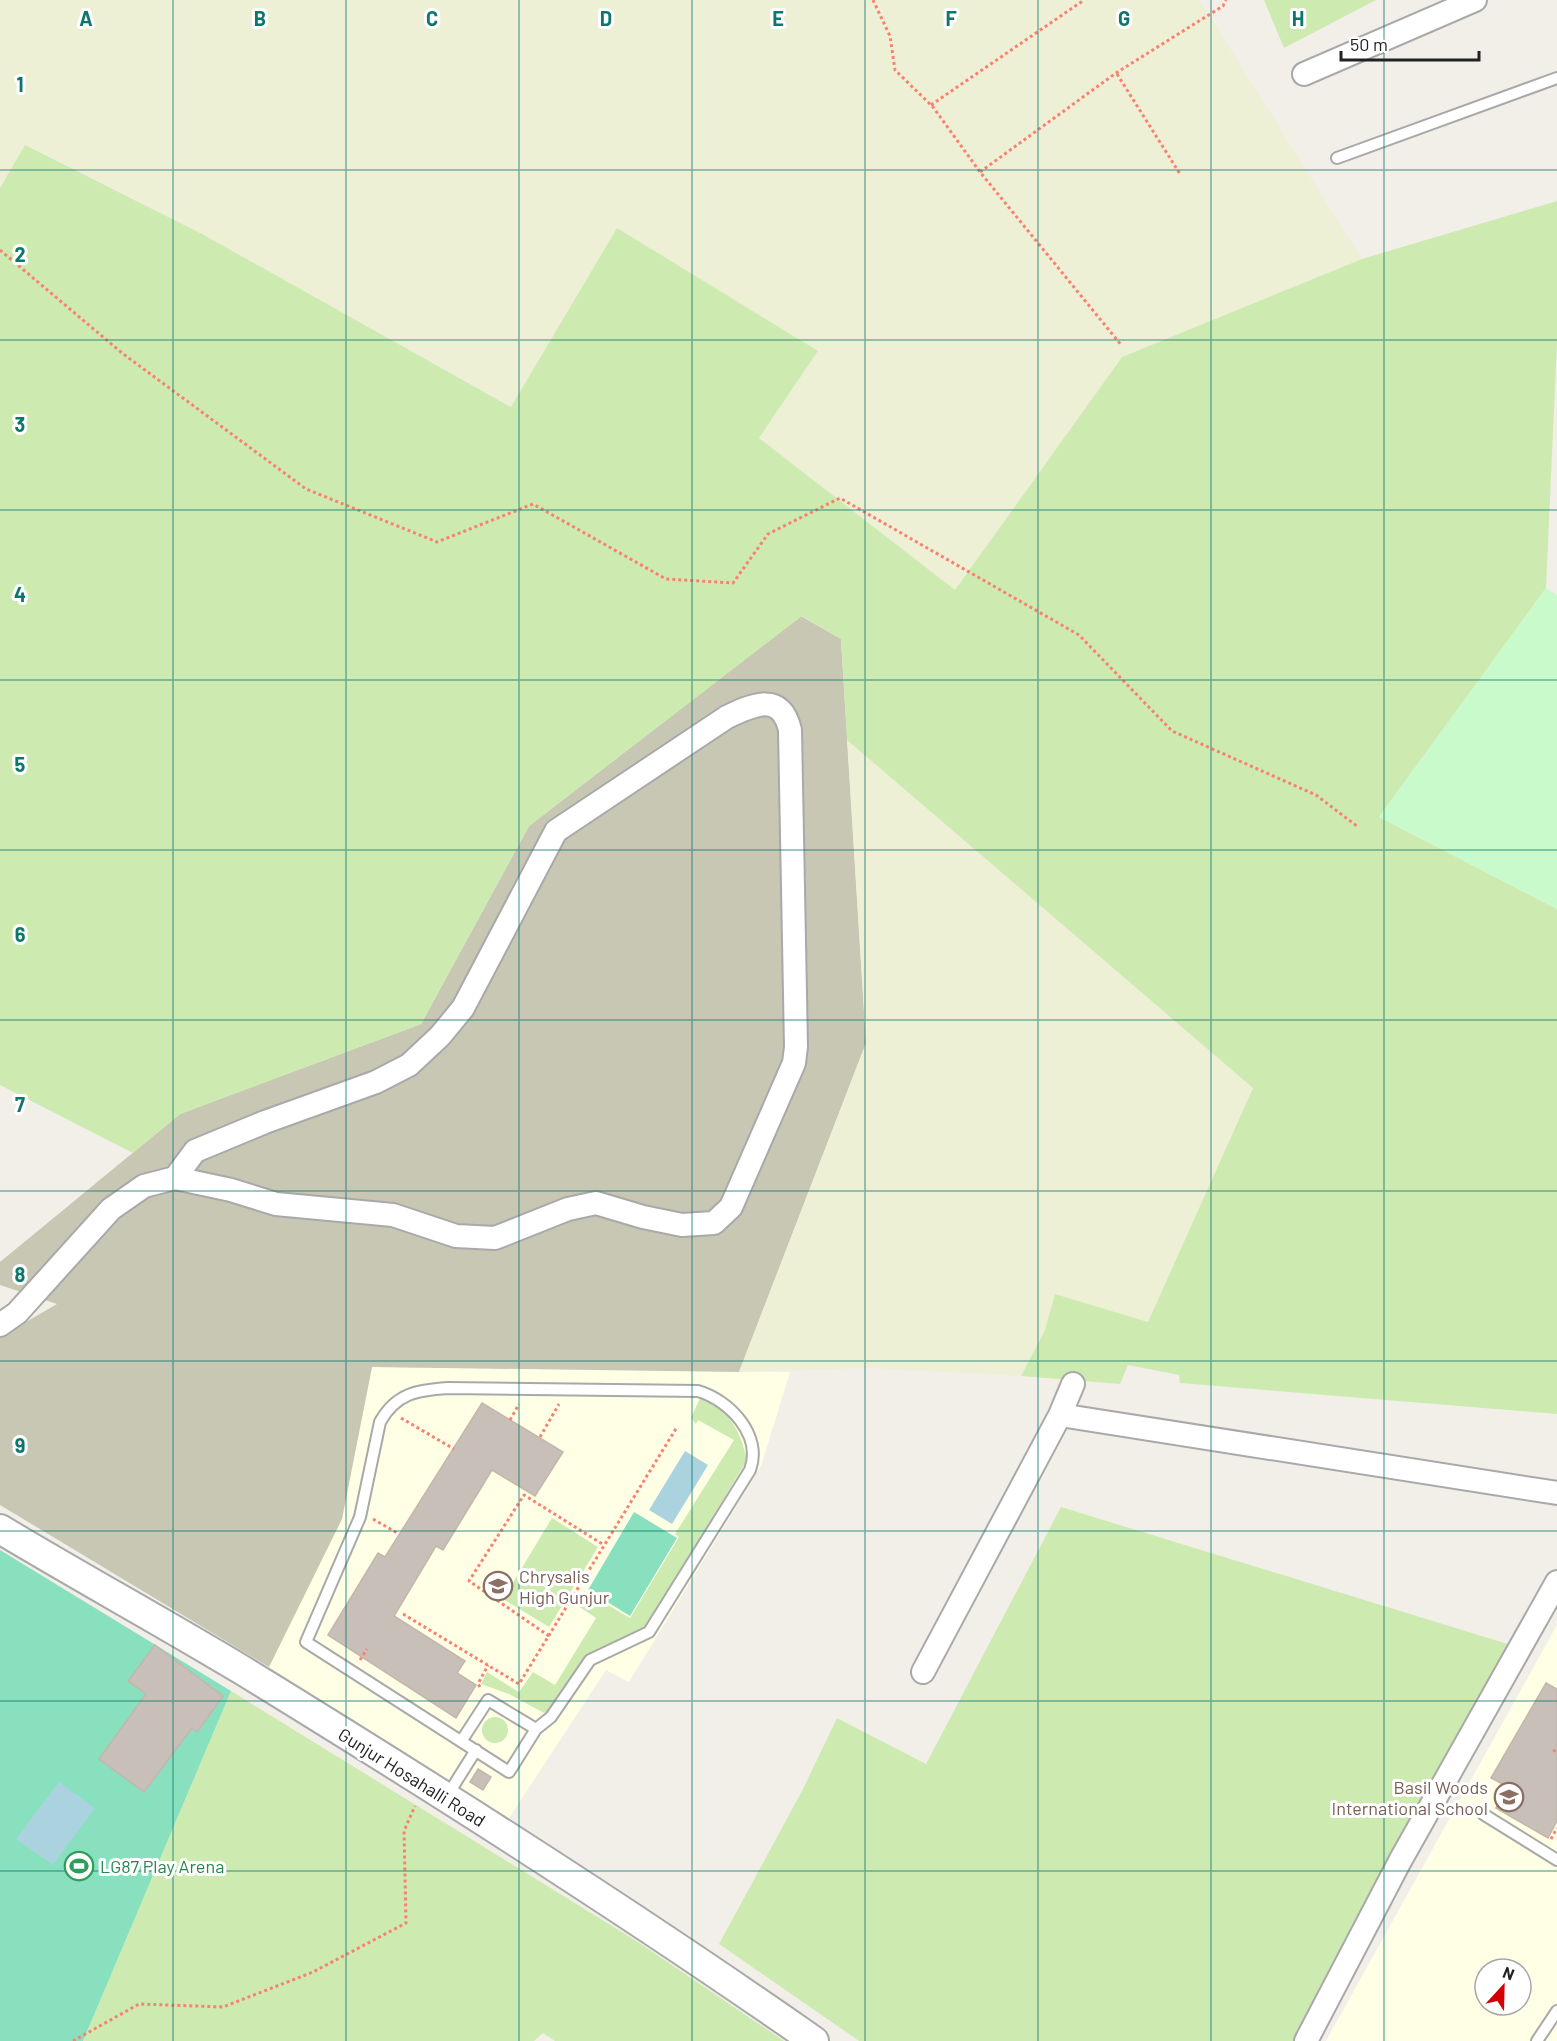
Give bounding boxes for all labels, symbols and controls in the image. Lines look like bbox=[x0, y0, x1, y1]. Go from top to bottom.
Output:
text: A bbox=[79, 6, 93, 30]
text: B bbox=[254, 6, 266, 30]
text: C bbox=[426, 6, 438, 30]
text: D bbox=[600, 6, 612, 30]
text: E bbox=[772, 6, 784, 30]
text: F bbox=[945, 6, 957, 30]
text: G bbox=[1118, 6, 1130, 30]
text: H bbox=[1292, 6, 1304, 30]
scale bar bbox=[1341, 24, 1479, 62]
text: 50 m bbox=[1350, 33, 1388, 55]
text: 1 bbox=[16, 72, 24, 96]
text: 2 bbox=[14, 242, 26, 266]
text: 3 bbox=[15, 412, 25, 436]
text: 4 bbox=[14, 582, 26, 606]
text: 5 bbox=[15, 752, 26, 776]
text: 6 bbox=[15, 922, 26, 946]
text: 7 bbox=[15, 1092, 25, 1116]
text: 8 bbox=[15, 1262, 26, 1286]
text: 9 bbox=[15, 1433, 25, 1457]
place label: Chrysalis High Gunjur bbox=[519, 1565, 610, 1608]
school or university icon: Chrysalis High Gunjur bbox=[482, 1570, 514, 1602]
street label: Gunjur Hosahalli Road bbox=[334, 1723, 490, 1831]
place label: Basil Woods International School bbox=[1332, 1776, 1488, 1819]
school or university icon: Basil Woods International School bbox=[1493, 1781, 1525, 1813]
sports icon: LG87 Play Arena bbox=[63, 1850, 95, 1882]
place label: LG87 Play Arena bbox=[100, 1855, 224, 1877]
north arrow bbox=[1473, 1957, 1533, 2017]
text: N bbox=[1500, 1962, 1517, 1983]

